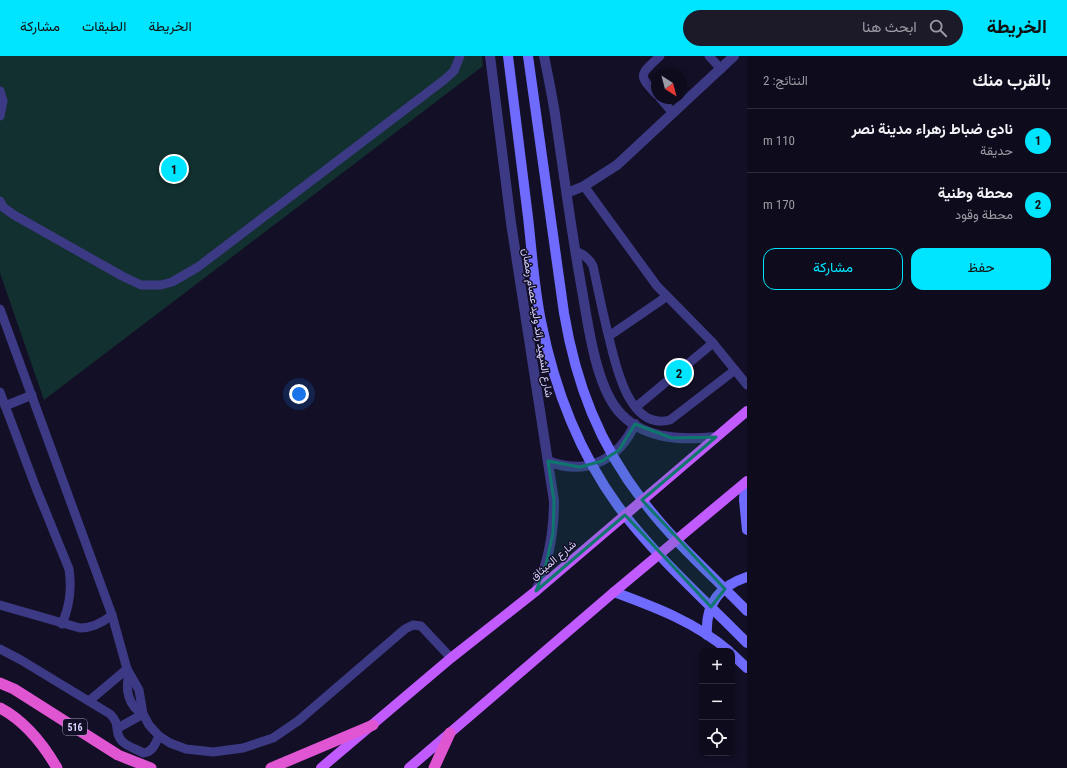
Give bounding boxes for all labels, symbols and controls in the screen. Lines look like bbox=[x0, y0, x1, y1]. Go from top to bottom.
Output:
search box bbox=[683, 10, 963, 46]
text: الخريطة bbox=[987, 15, 1047, 38]
icon: search bbox=[927, 17, 949, 39]
text: مشاركة bbox=[20, 18, 60, 34]
text: الطبقات bbox=[82, 18, 126, 34]
text: الخريطة bbox=[148, 18, 192, 34]
text: ابحث هنا bbox=[862, 18, 917, 36]
north arrow bbox=[651, 68, 687, 104]
text: بالقرب منك bbox=[972, 70, 1051, 90]
text: النتائج: 2 bbox=[763, 73, 808, 88]
text: نادى ضباط زهراء مدينة نصر bbox=[851, 120, 1013, 138]
text: 110 m bbox=[763, 133, 795, 148]
text: 1 bbox=[1035, 133, 1041, 148]
text: حديقة bbox=[980, 143, 1013, 158]
pin: 1 bbox=[161, 154, 187, 184]
text: محطة وطنية bbox=[938, 184, 1013, 202]
text: 170 m bbox=[763, 197, 795, 212]
text: 2 bbox=[1035, 197, 1041, 212]
text: محطة وقود bbox=[955, 207, 1013, 222]
street label: شارع الشهيد رائد وليد عصام رمضان bbox=[518, 248, 556, 399]
button: مشاركة bbox=[763, 248, 903, 290]
button: حفظ bbox=[911, 248, 1051, 290]
pin: 2 bbox=[666, 358, 692, 388]
your location bbox=[289, 384, 309, 404]
street label: شارع الميثاق bbox=[528, 537, 580, 584]
map controls bbox=[699, 648, 735, 756]
button: + bbox=[699, 648, 735, 684]
button: − bbox=[699, 684, 735, 720]
road number: 516 bbox=[63, 719, 87, 735]
button: locate bbox=[699, 720, 735, 756]

